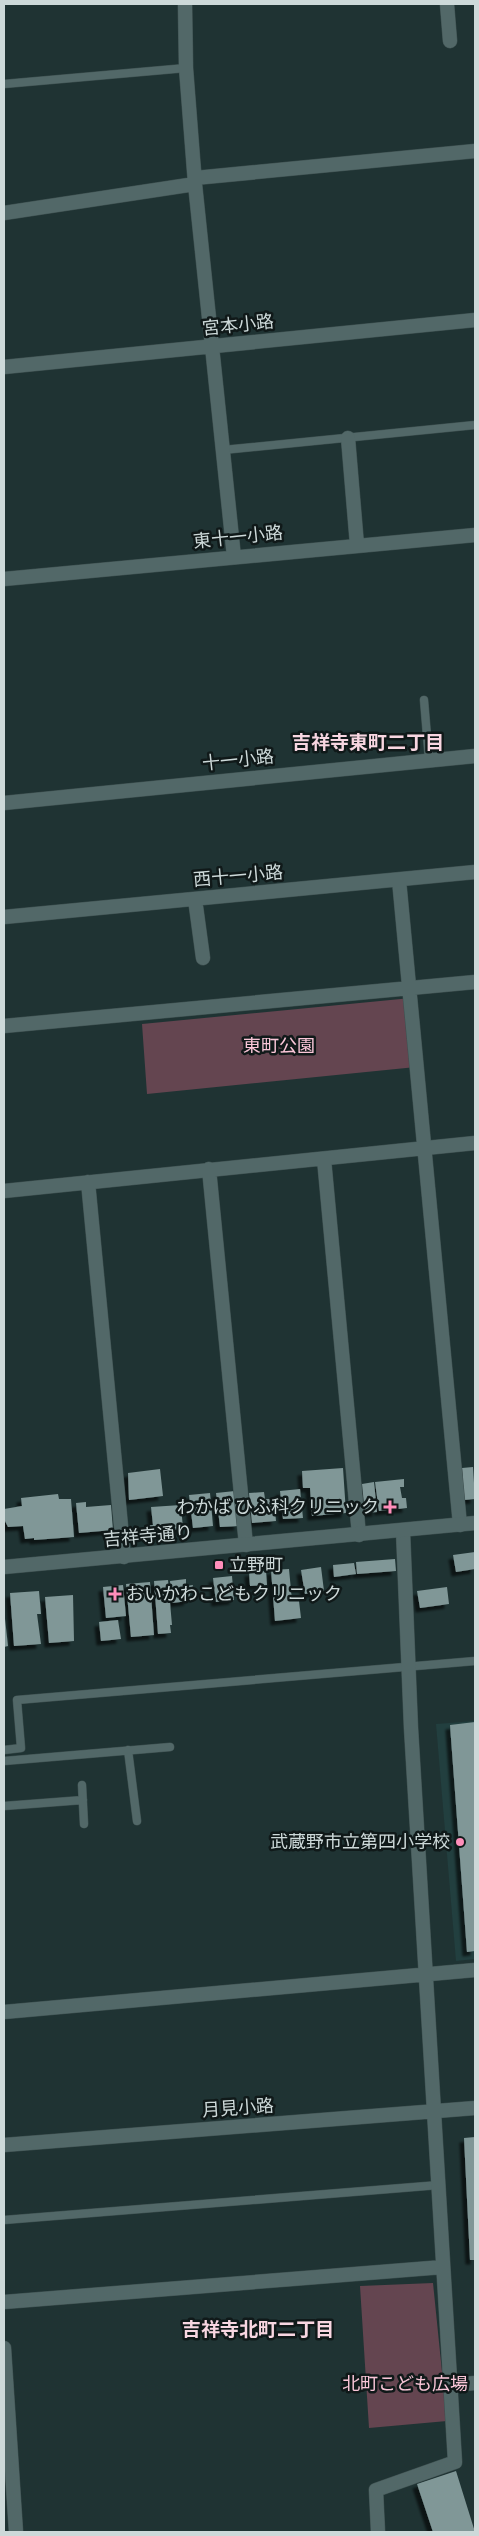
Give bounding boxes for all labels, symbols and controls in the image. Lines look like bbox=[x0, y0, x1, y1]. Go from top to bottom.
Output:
street label: 宮本小路 bbox=[201, 310, 275, 340]
street label: 東十一小路 bbox=[192, 521, 284, 553]
district label: 吉祥寺東町二丁目 bbox=[292, 731, 444, 755]
street label: 十一小路 bbox=[201, 745, 275, 775]
street label: 西十一小路 bbox=[192, 861, 284, 891]
park label: 東町公園 bbox=[243, 1035, 315, 1057]
place label: わかば ひふ科クリニック bbox=[177, 1496, 379, 1518]
marker: わかば ひふ科クリニック bbox=[383, 1500, 397, 1514]
street label: 吉祥寺通り bbox=[102, 1521, 194, 1551]
place label: 立野町 bbox=[229, 1554, 283, 1576]
marker: 立野町 bbox=[213, 1559, 225, 1571]
place label: おいかわこどもクリニック bbox=[126, 1583, 342, 1605]
marker: おいかわこどもクリニック bbox=[108, 1587, 122, 1601]
place label: 武蔵野市立第四小学校 bbox=[270, 1831, 450, 1853]
marker: 武蔵野市立第四小学校 bbox=[454, 1836, 466, 1848]
street label: 月見小路 bbox=[201, 2095, 275, 2121]
district label: 吉祥寺北町二丁目 bbox=[182, 2318, 334, 2342]
park label: 北町こども広場 bbox=[342, 2373, 468, 2395]

